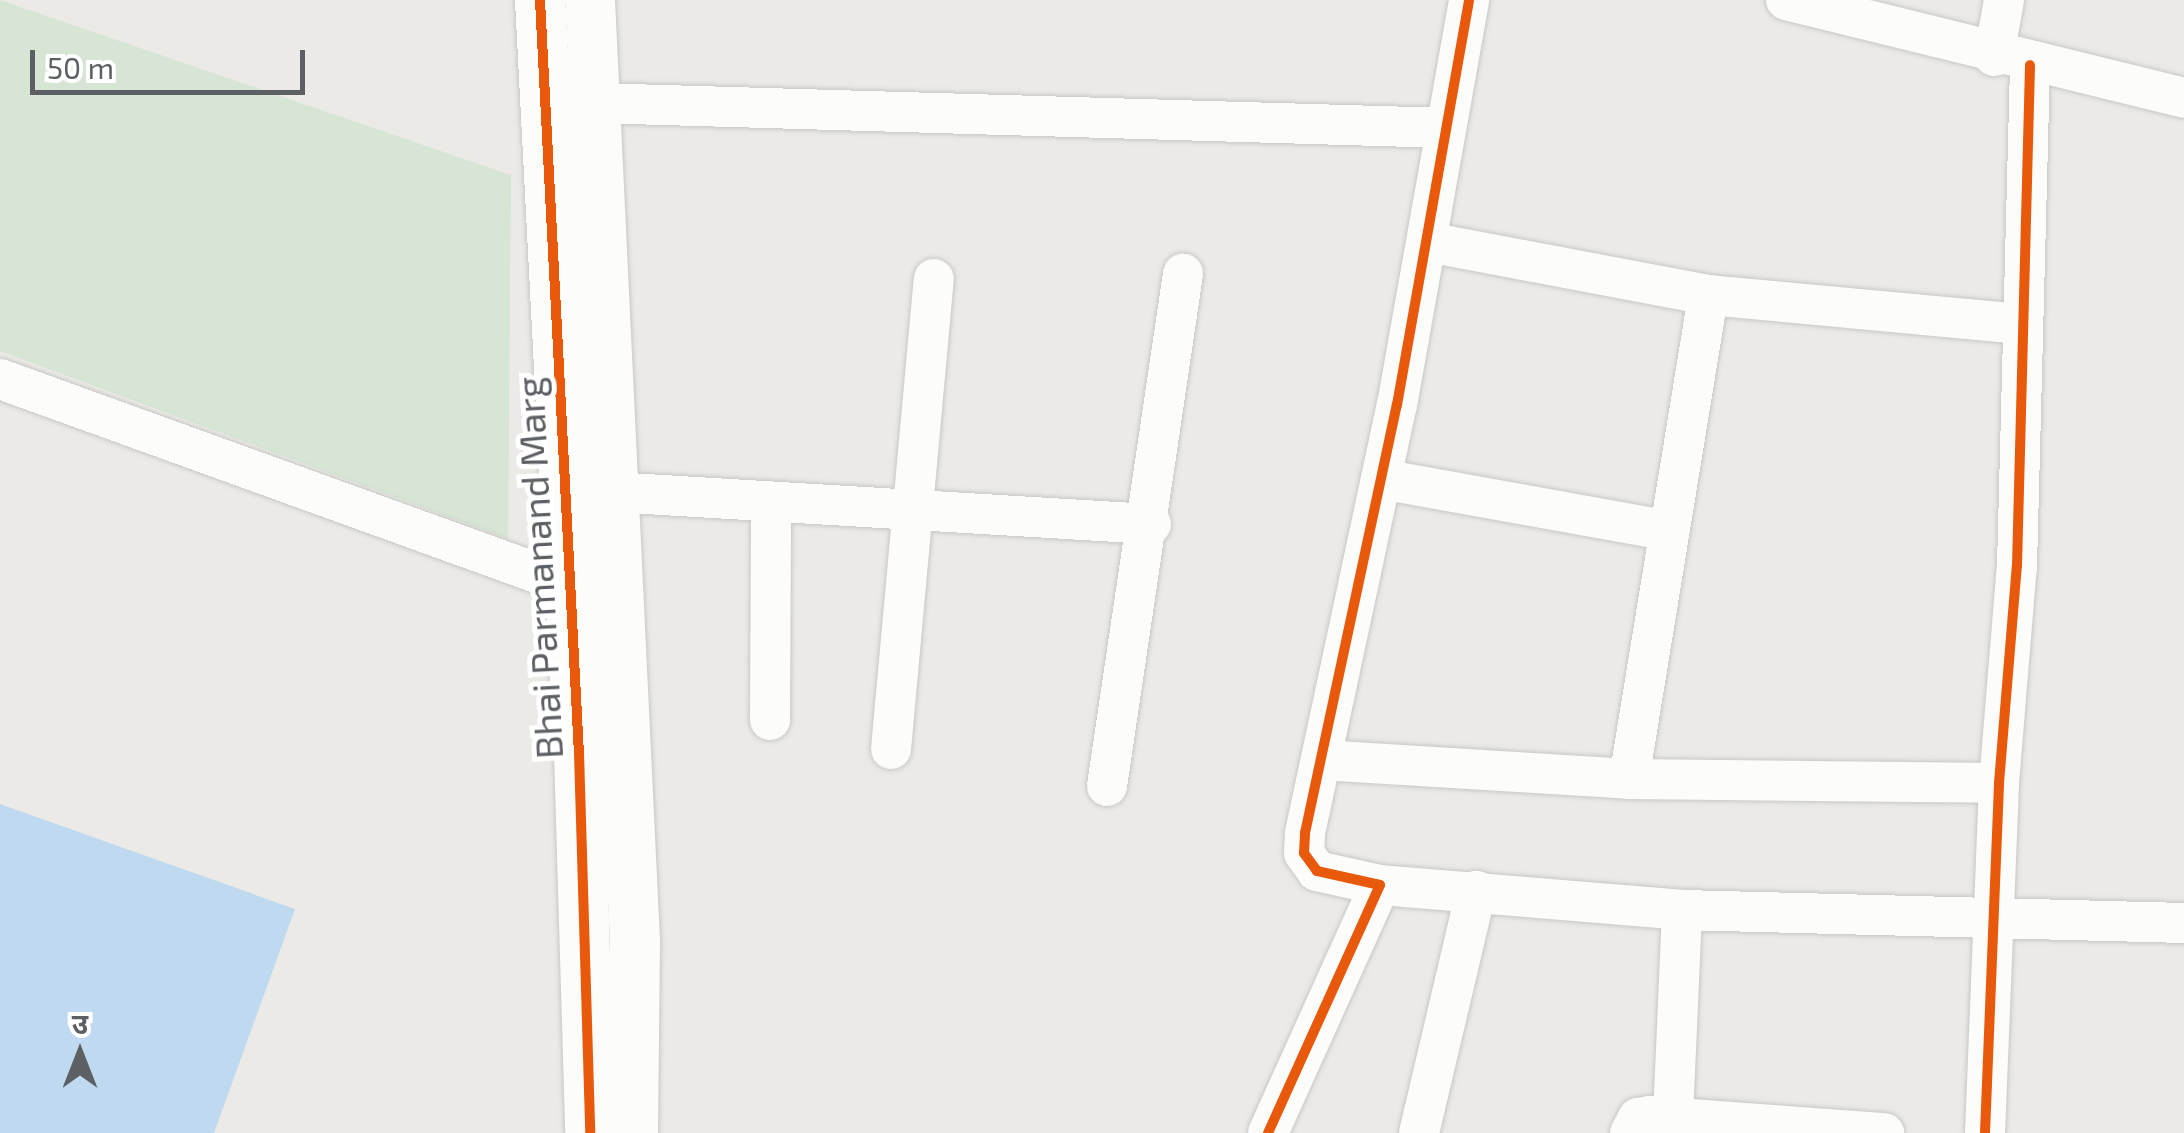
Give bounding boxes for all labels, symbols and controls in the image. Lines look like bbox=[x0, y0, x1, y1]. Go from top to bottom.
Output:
scale bar bbox=[35, 30, 310, 92]
text: 50 m bbox=[47, 49, 114, 85]
street label: Bhai Parmanand Marg bbox=[506, 376, 572, 760]
north arrow bbox=[30, 1003, 130, 1103]
text: उ bbox=[72, 1006, 88, 1040]

